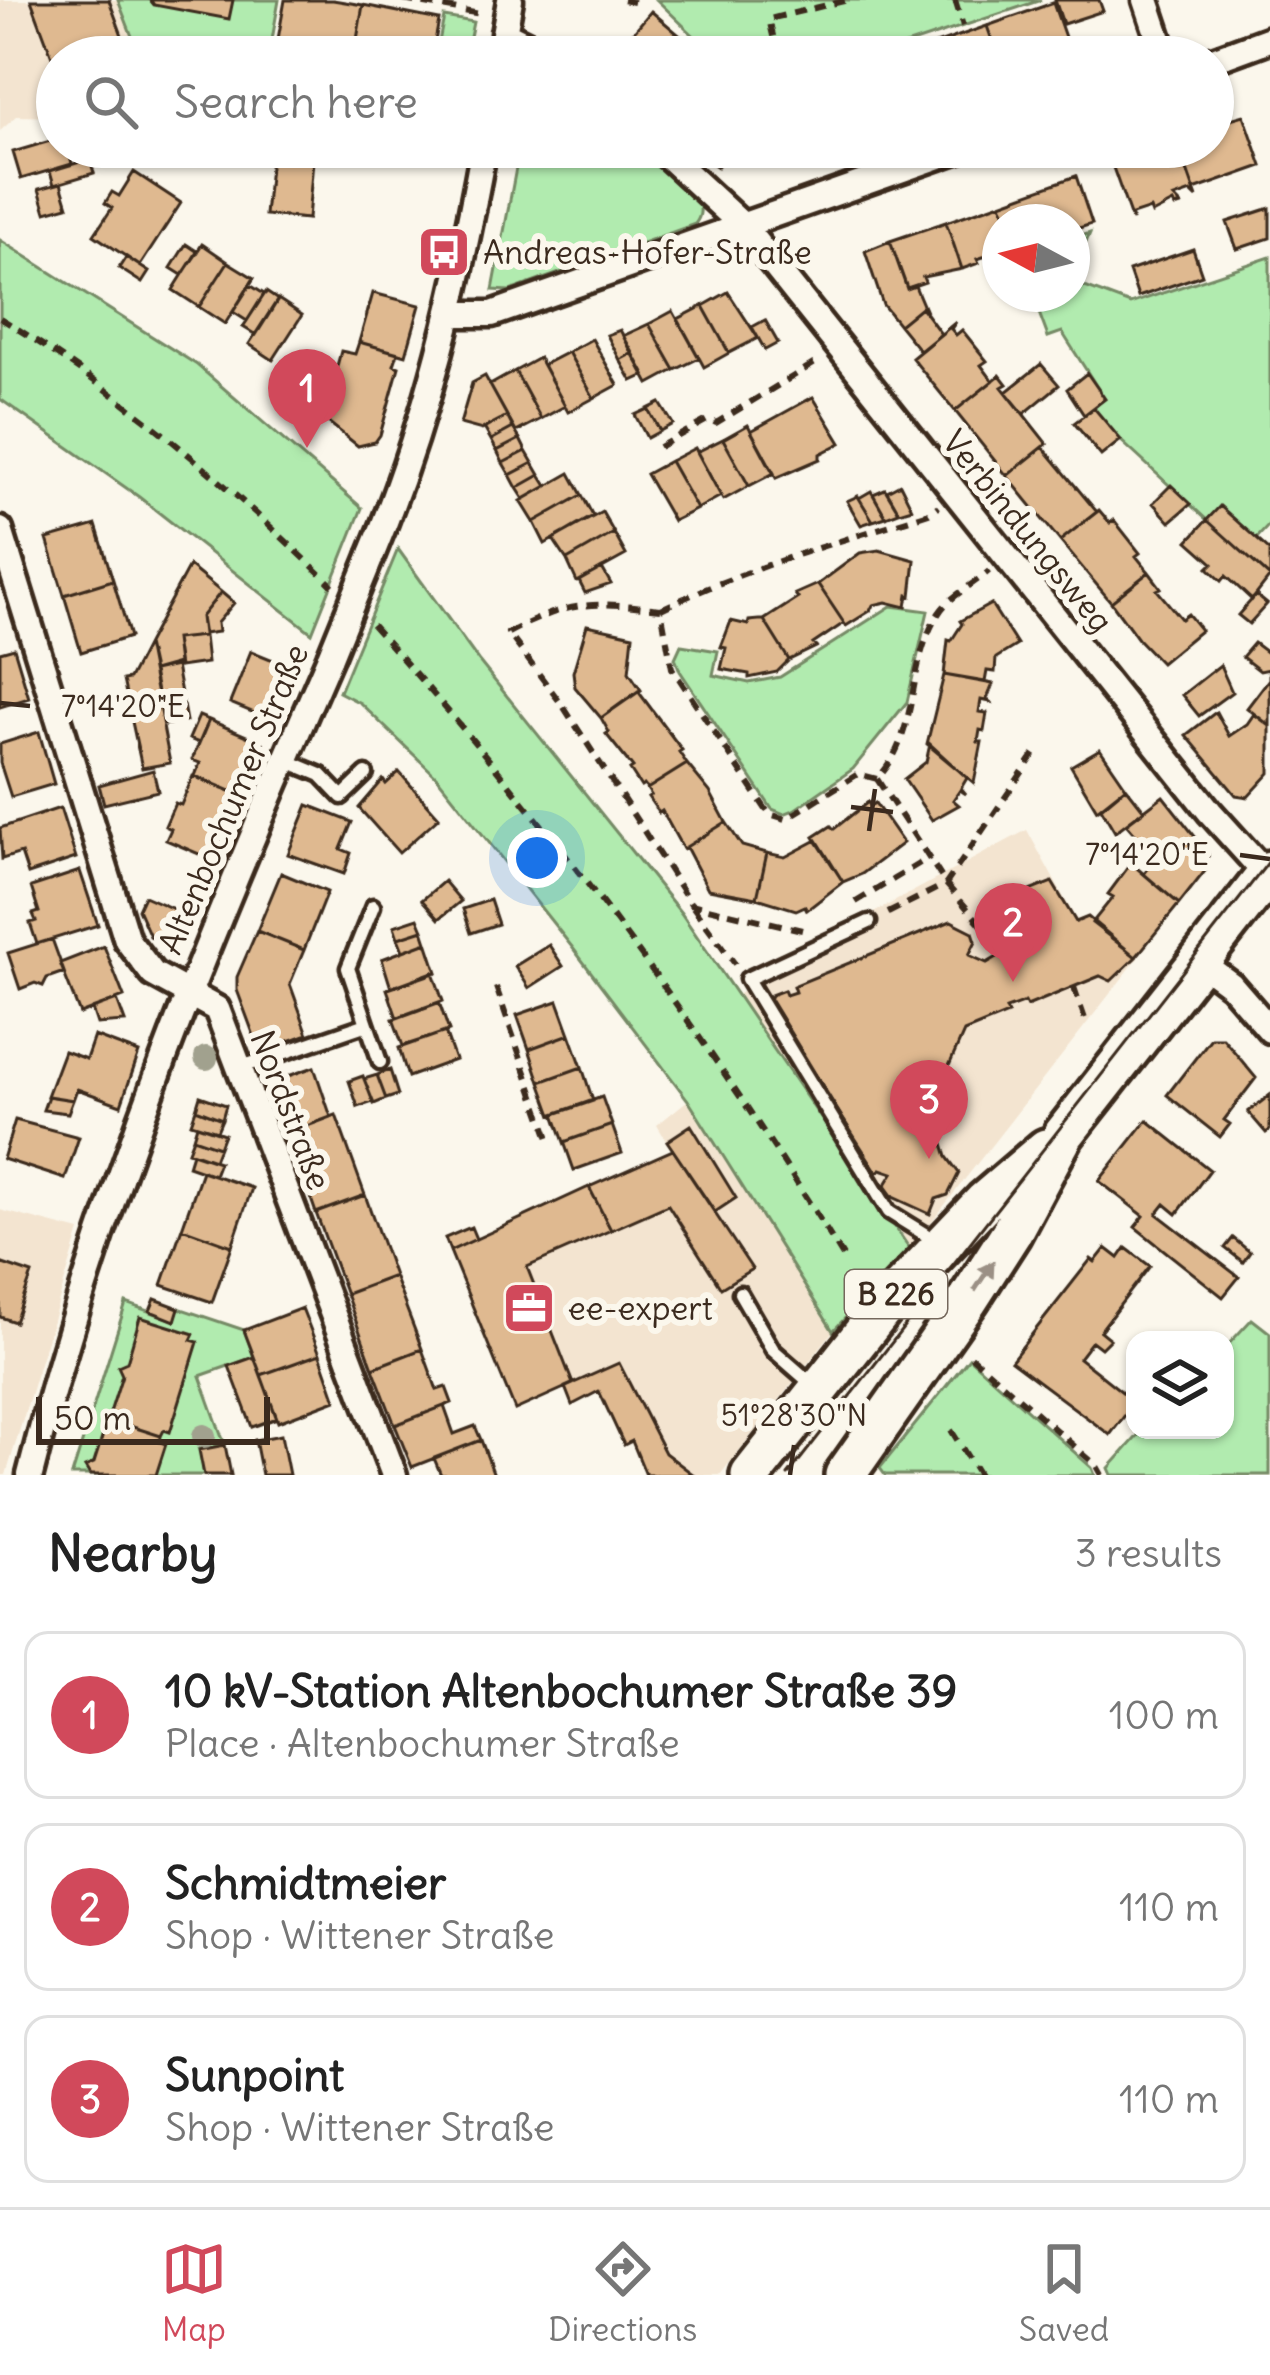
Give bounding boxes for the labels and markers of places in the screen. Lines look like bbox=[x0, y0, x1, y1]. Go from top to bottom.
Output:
bus stop icon: Andreas-Hofer-Straße bbox=[416, 224, 472, 280]
place label: Andreas-Hofer-Straße bbox=[483, 231, 812, 273]
pin: 1 bbox=[268, 349, 346, 448]
pin: 2 bbox=[974, 883, 1052, 982]
pin: 3 bbox=[890, 1060, 968, 1159]
office icon: ee-expert bbox=[501, 1280, 557, 1336]
place label: ee-expert bbox=[568, 1287, 713, 1329]

